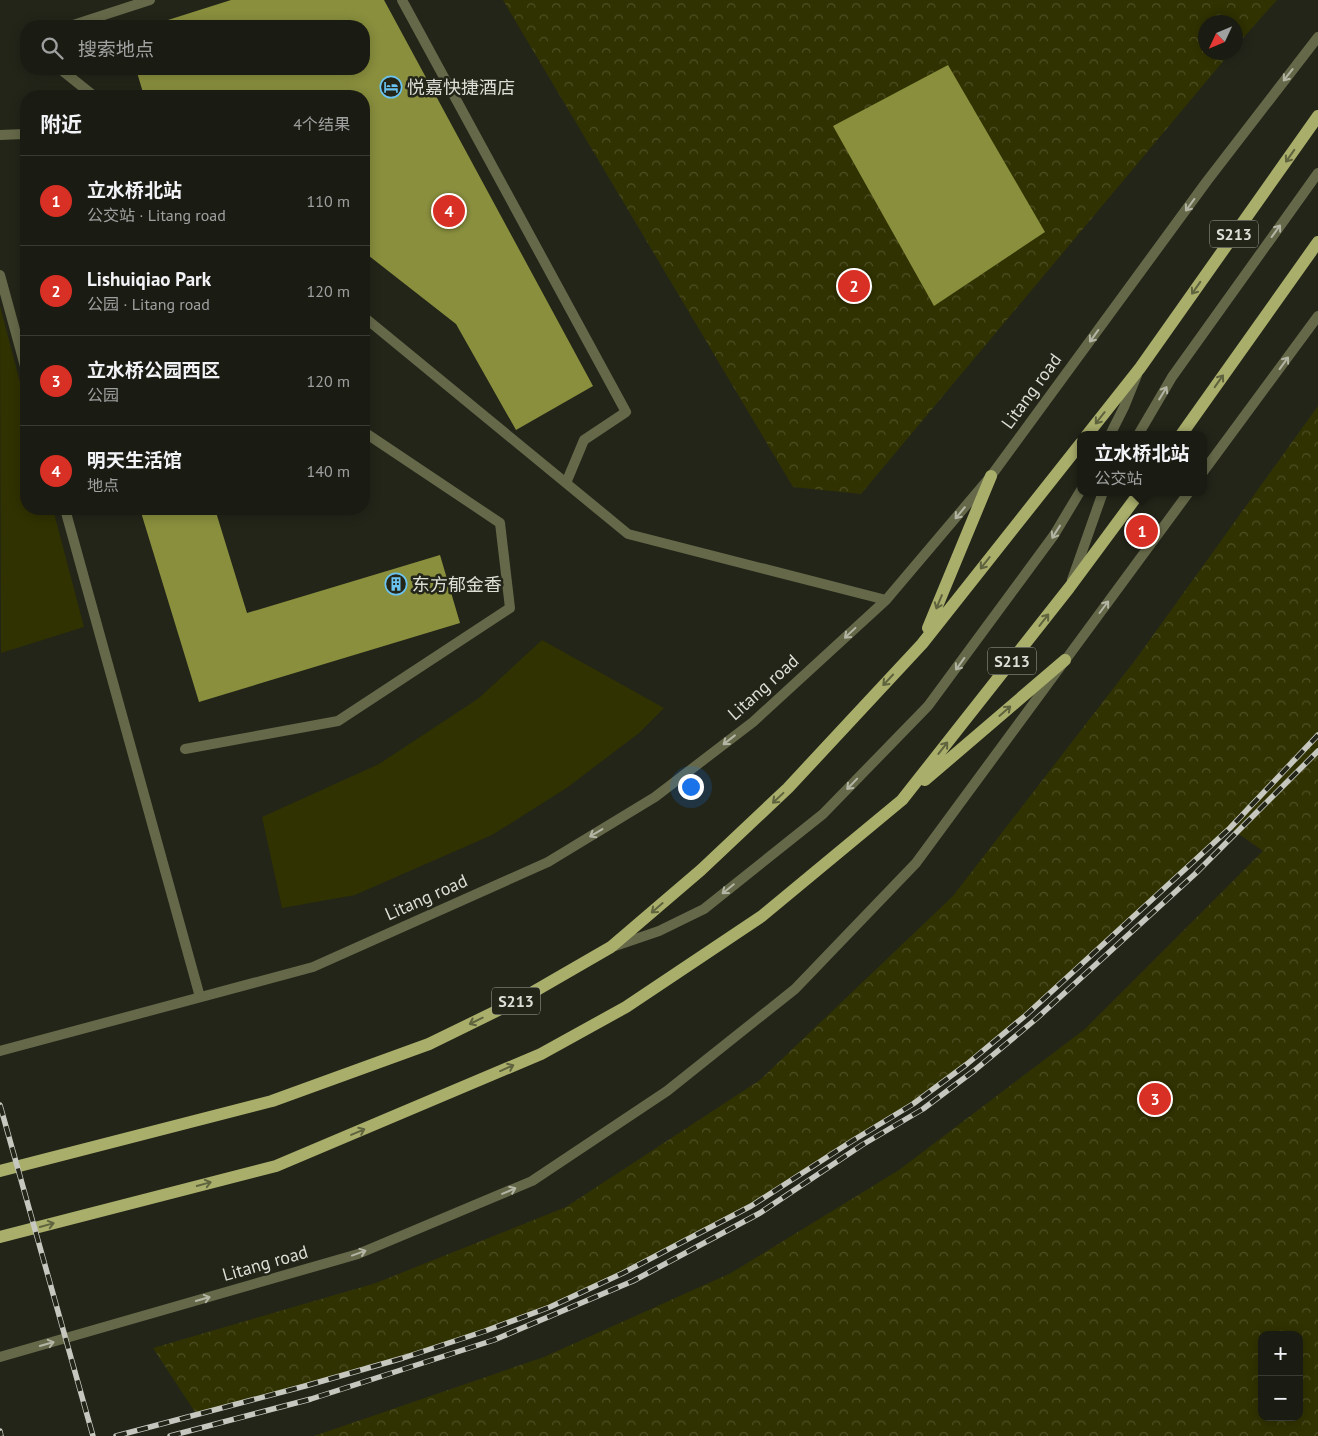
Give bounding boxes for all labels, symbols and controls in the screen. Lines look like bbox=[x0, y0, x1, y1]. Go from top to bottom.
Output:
north arrow bbox=[1198, 15, 1243, 60]
search box bbox=[20, 20, 370, 75]
icon: search bbox=[38, 34, 66, 62]
text: 搜索地点 bbox=[78, 37, 154, 61]
one-way arrow bbox=[1283, 68, 1294, 81]
hotel icon: 悦嘉快捷酒店 bbox=[379, 75, 403, 99]
place label: 悦嘉快捷酒店 bbox=[407, 76, 515, 99]
text: 附近 bbox=[40, 111, 82, 138]
text: 4个结果 bbox=[293, 114, 350, 134]
one-way arrow bbox=[1285, 149, 1295, 163]
text: 立水桥北站 bbox=[87, 178, 182, 202]
text: 1 bbox=[51, 191, 61, 211]
text: 110 m bbox=[307, 191, 350, 211]
pin: 4 bbox=[433, 192, 465, 230]
one-way arrow bbox=[1184, 197, 1195, 211]
text: 公交站 · Litang road bbox=[87, 205, 226, 225]
road number: S213 bbox=[1210, 220, 1258, 248]
one-way arrow bbox=[1271, 225, 1281, 239]
text: Lishuiqiao Park bbox=[87, 267, 211, 291]
pin: 2 bbox=[838, 267, 870, 305]
text: 2 bbox=[51, 281, 61, 301]
text: 120 m bbox=[307, 281, 350, 301]
one-way arrow bbox=[1191, 281, 1201, 295]
text: 公园 · Litang road bbox=[87, 294, 210, 314]
one-way arrow bbox=[1088, 328, 1099, 342]
street label: Litang road bbox=[996, 349, 1066, 433]
one-way arrow bbox=[1279, 356, 1289, 370]
text: 立水桥公园西区 bbox=[87, 358, 220, 382]
text: 3 bbox=[51, 371, 61, 391]
text: 120 m bbox=[307, 371, 350, 391]
one-way arrow bbox=[1214, 374, 1224, 388]
text: 公园 bbox=[87, 385, 119, 405]
one-way arrow bbox=[1158, 386, 1168, 400]
one-way arrow bbox=[1095, 411, 1106, 424]
popup bbox=[1077, 431, 1207, 496]
text: 立水桥北站 bbox=[1094, 441, 1190, 465]
text: 明天生活馆 bbox=[87, 448, 182, 472]
text: 4 bbox=[51, 461, 61, 481]
text: 140 m bbox=[307, 461, 350, 481]
text: 公交站 bbox=[1094, 468, 1143, 488]
text: 地点 bbox=[87, 475, 119, 495]
one-way arrow bbox=[954, 506, 965, 519]
pin: 1 bbox=[1126, 512, 1158, 550]
one-way arrow bbox=[1051, 525, 1061, 539]
one-way arrow bbox=[980, 556, 991, 569]
building icon: 东方郁金香 bbox=[384, 572, 408, 596]
place label: 东方郁金香 bbox=[412, 573, 502, 596]
one-way arrow bbox=[934, 594, 943, 609]
one-way arrow bbox=[1099, 600, 1109, 614]
one-way arrow bbox=[1038, 614, 1049, 627]
one-way arrow bbox=[844, 626, 857, 638]
road number: S213 bbox=[988, 648, 1036, 674]
street label: Litang road bbox=[723, 649, 803, 725]
one-way arrow bbox=[955, 657, 966, 670]
one-way arrow bbox=[883, 673, 894, 686]
one-way arrow bbox=[999, 705, 1012, 717]
one-way arrow bbox=[723, 735, 736, 746]
one-way arrow bbox=[937, 742, 948, 755]
your location bbox=[678, 774, 704, 800]
one-way arrow bbox=[846, 778, 858, 791]
one-way arrow bbox=[771, 792, 784, 804]
one-way arrow bbox=[589, 829, 603, 839]
street label: Litang road bbox=[381, 869, 471, 925]
one-way arrow bbox=[722, 884, 735, 895]
one-way arrow bbox=[651, 902, 664, 913]
road number: S213 bbox=[492, 988, 540, 1014]
one-way arrow bbox=[469, 1017, 484, 1026]
one-way arrow bbox=[499, 1063, 514, 1073]
pin: 3 bbox=[1139, 1080, 1171, 1118]
one-way arrow bbox=[350, 1126, 365, 1136]
one-way arrow bbox=[196, 1179, 212, 1189]
one-way arrow bbox=[501, 1185, 516, 1195]
one-way arrow bbox=[39, 1220, 55, 1229]
street label: Litang road bbox=[220, 1240, 310, 1286]
one-way arrow bbox=[351, 1248, 366, 1257]
one-way arrow bbox=[195, 1294, 211, 1304]
map controls bbox=[1258, 1331, 1303, 1421]
button: + bbox=[1258, 1331, 1303, 1376]
one-way arrow bbox=[39, 1338, 55, 1348]
button: − bbox=[1258, 1376, 1303, 1421]

